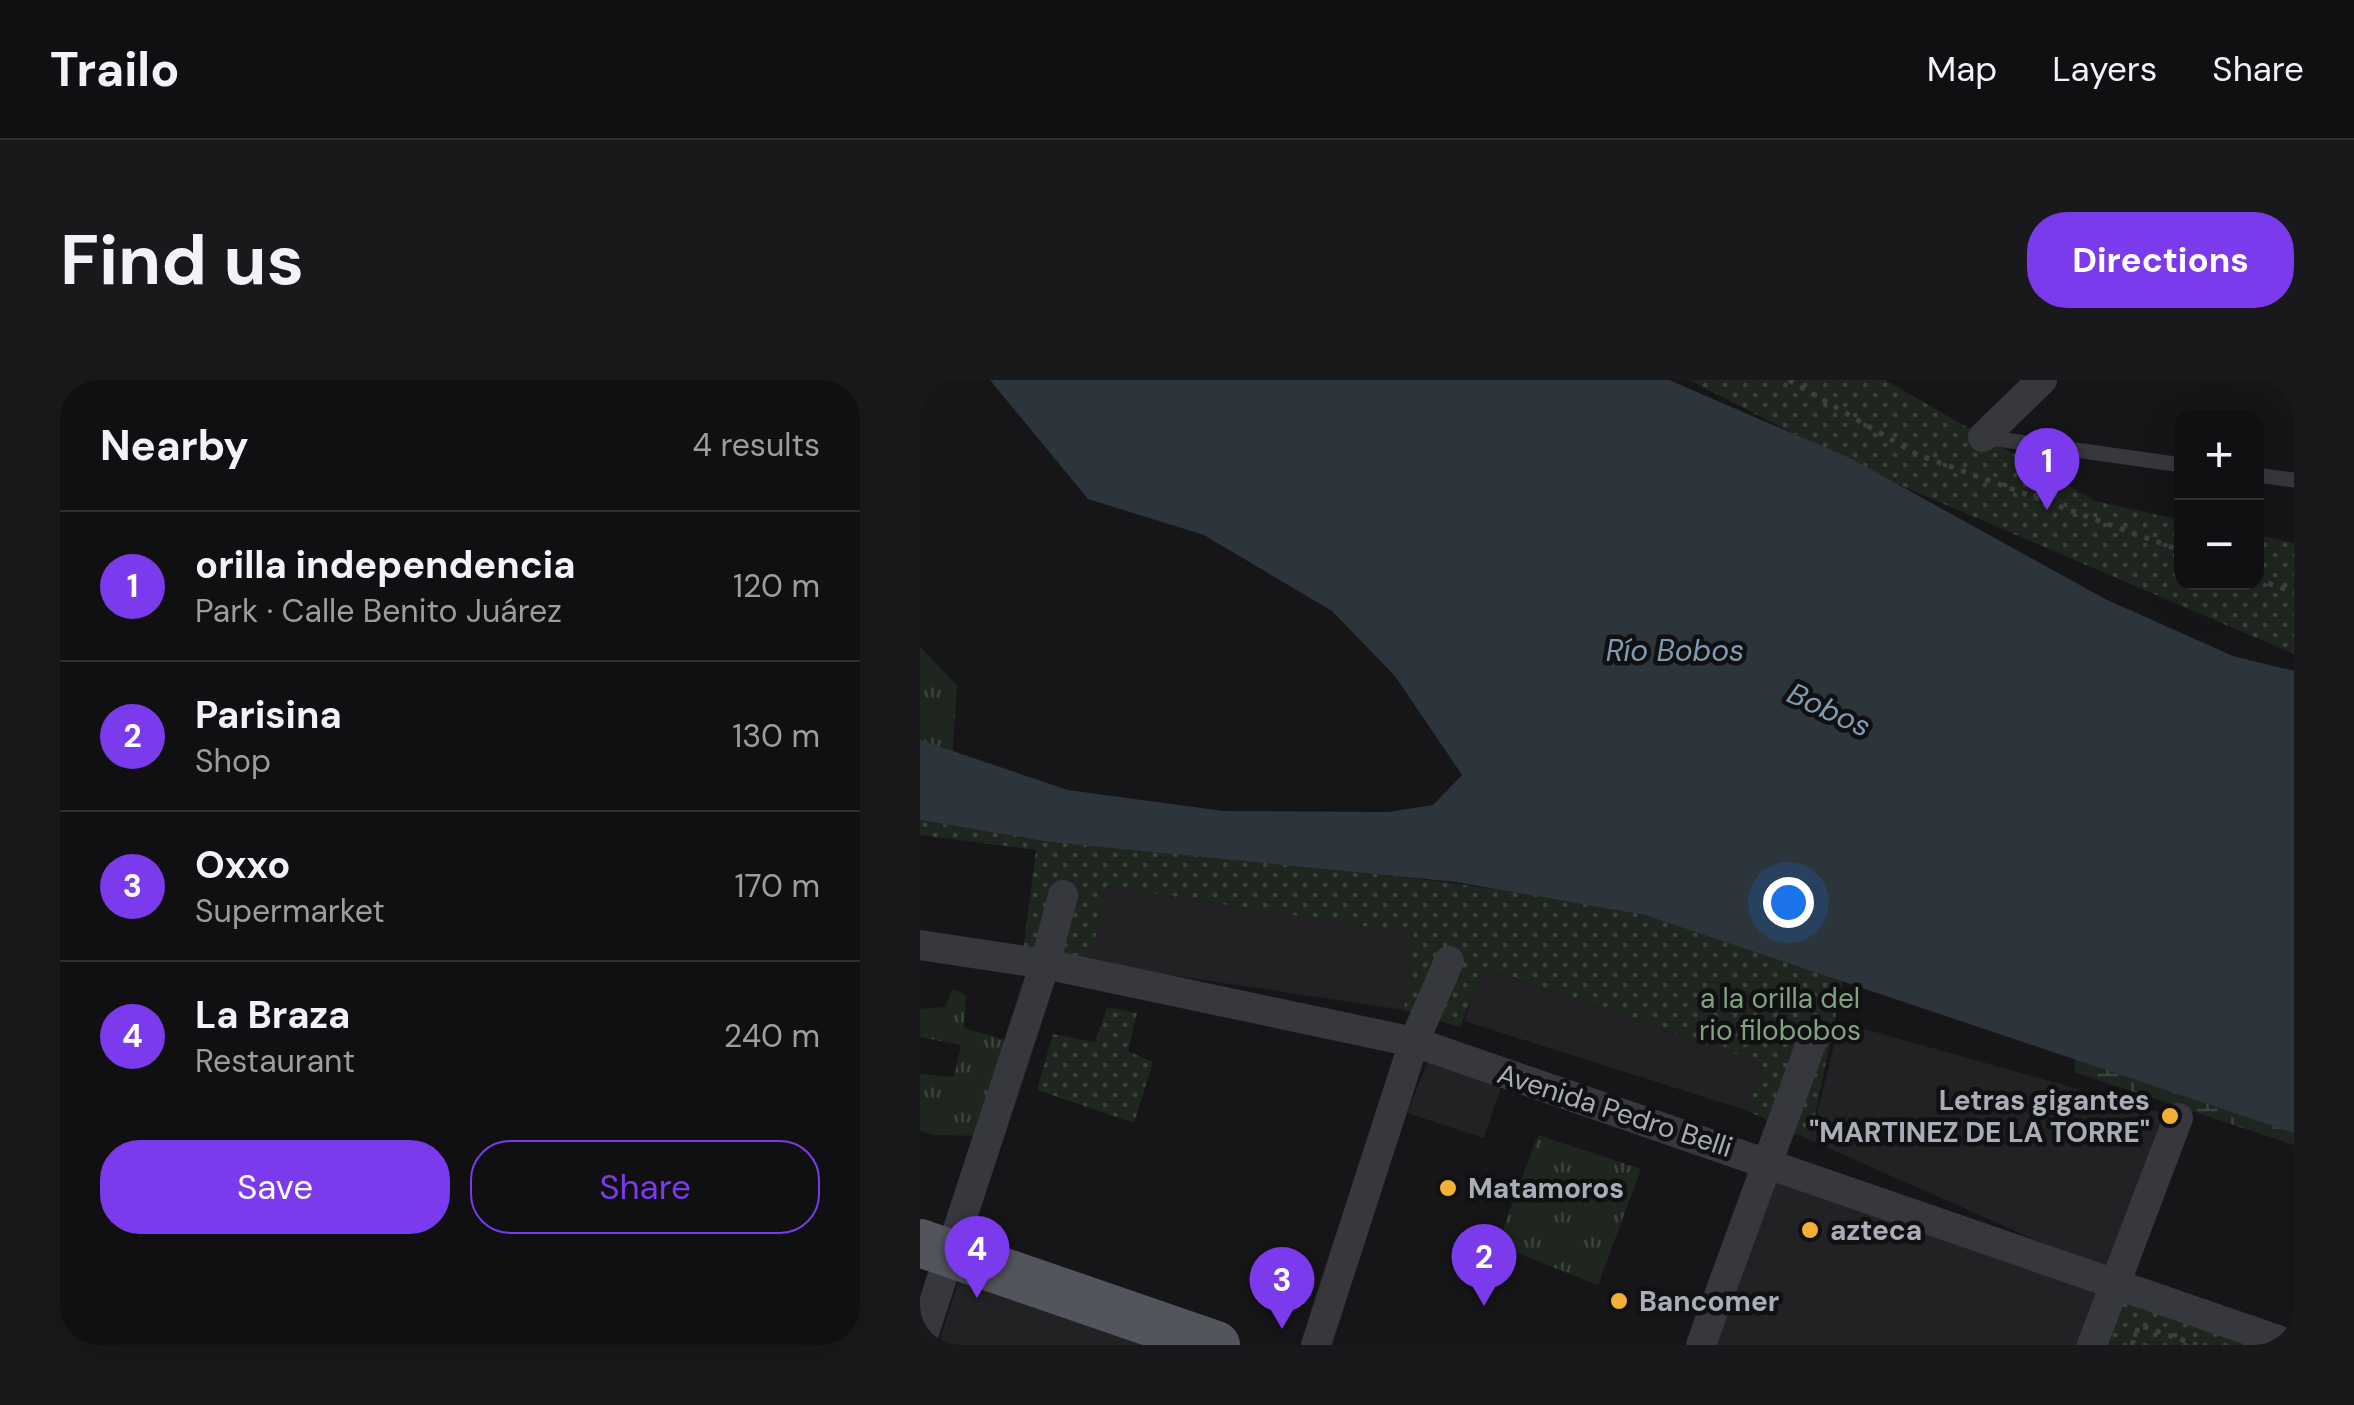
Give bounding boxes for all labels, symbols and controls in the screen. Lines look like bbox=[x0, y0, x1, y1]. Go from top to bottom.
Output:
text: Trailo bbox=[50, 38, 179, 101]
text: Map bbox=[1927, 46, 1997, 92]
text: Layers bbox=[2052, 46, 2157, 92]
text: Share bbox=[2212, 46, 2304, 92]
button: Directions bbox=[2027, 212, 2294, 308]
text: Find us bbox=[60, 215, 304, 306]
map controls bbox=[2174, 410, 2264, 590]
button: + bbox=[2174, 410, 2264, 500]
text: Nearby bbox=[100, 418, 249, 473]
text: 4 results bbox=[693, 424, 820, 466]
pin: 1 bbox=[2014, 428, 2080, 510]
button: − bbox=[2174, 500, 2264, 590]
text: orilla independencia bbox=[195, 540, 575, 590]
text: 1 bbox=[127, 565, 138, 607]
text: 120 m bbox=[733, 565, 820, 607]
text: Park · Calle Benito Juárez bbox=[195, 590, 562, 632]
water label: Río Bobos bbox=[1606, 631, 1744, 670]
water label: Bobos bbox=[1781, 673, 1877, 746]
text: Parisina bbox=[195, 690, 342, 740]
text: 2 bbox=[123, 715, 142, 757]
text: 130 m bbox=[732, 715, 820, 757]
text: Shop bbox=[195, 740, 271, 782]
text: Oxxo bbox=[195, 840, 290, 890]
text: 3 bbox=[123, 865, 142, 907]
text: 170 m bbox=[734, 865, 820, 907]
your location bbox=[1763, 877, 1814, 928]
text: Supermarket bbox=[195, 890, 385, 932]
park label: a la orilla del rio filobobos bbox=[1699, 980, 1861, 1049]
text: La Braza bbox=[195, 990, 350, 1040]
text: 4 bbox=[122, 1015, 143, 1057]
text: 240 m bbox=[724, 1015, 820, 1057]
text: Restaurant bbox=[195, 1040, 355, 1082]
street label: Avenida Pedro Belli bbox=[1493, 1055, 1737, 1166]
place label: Letras gigantes "MARTINEZ DE LA TORRE" bbox=[1809, 1082, 2150, 1151]
marker: Letras gigantes "MARTINEZ DE LA TORRE" bbox=[2159, 1105, 2181, 1127]
button: Save bbox=[100, 1140, 450, 1234]
button: Share bbox=[470, 1140, 820, 1234]
place label: Matamoros bbox=[1468, 1170, 1624, 1207]
marker: Matamoros bbox=[1437, 1177, 1459, 1199]
place label: azteca bbox=[1830, 1212, 1922, 1249]
pin: 4 bbox=[944, 1216, 1010, 1298]
marker: azteca bbox=[1799, 1219, 1821, 1241]
pin: 2 bbox=[1452, 1224, 1516, 1306]
pin: 3 bbox=[1250, 1246, 1314, 1329]
place label: Bancomer bbox=[1639, 1283, 1779, 1320]
marker: Bancomer bbox=[1608, 1290, 1630, 1312]

